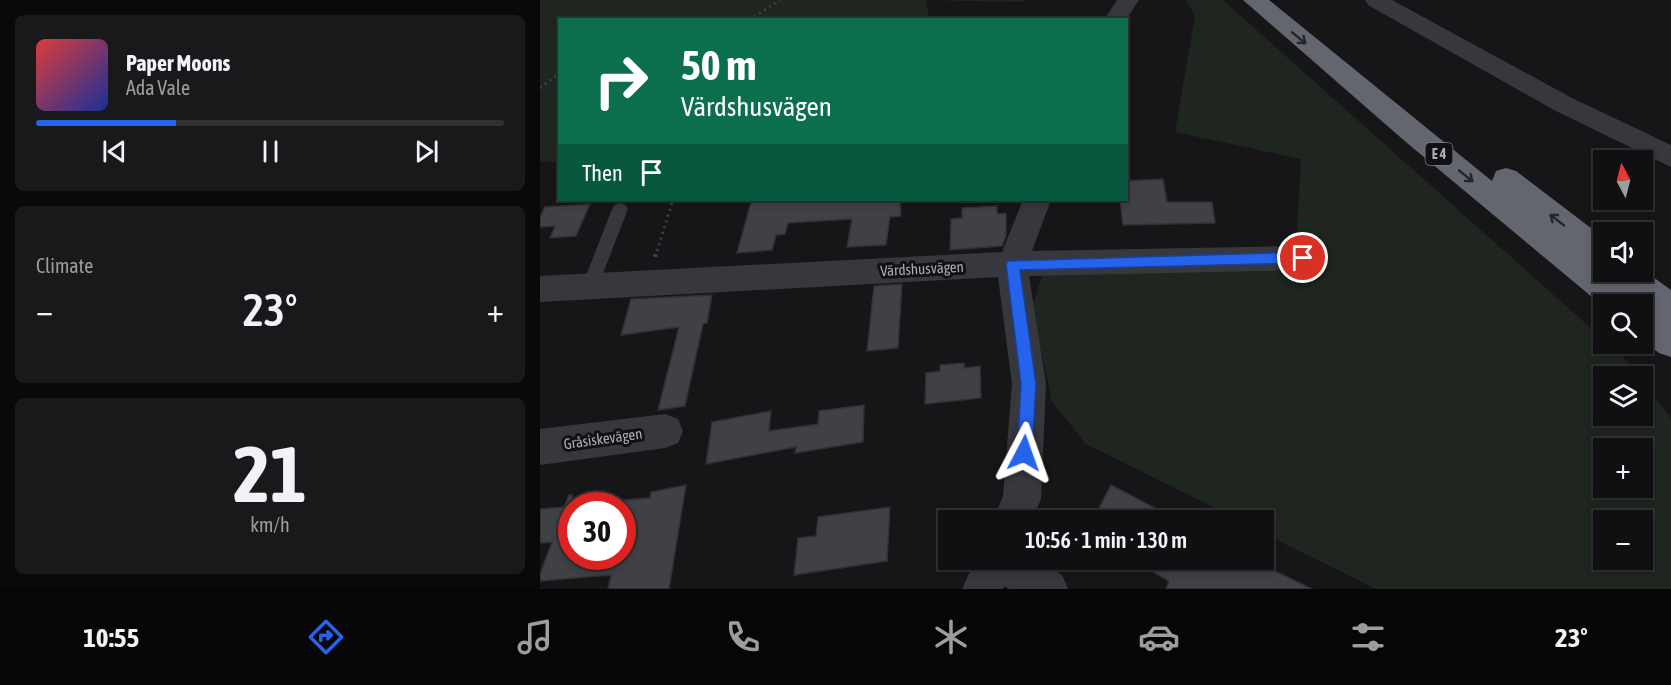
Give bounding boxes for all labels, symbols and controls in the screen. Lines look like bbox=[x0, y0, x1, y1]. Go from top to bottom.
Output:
one-way arrow bbox=[1291, 31, 1306, 45]
text: 50 m bbox=[681, 41, 756, 89]
icon: right bbox=[582, 42, 660, 120]
text: Paper Moons bbox=[126, 50, 230, 76]
text: Ada Vale bbox=[126, 76, 190, 99]
text: Värdshusvägen bbox=[681, 91, 832, 122]
icon: previous bbox=[98, 135, 131, 168]
icon: pause bbox=[254, 135, 287, 168]
icon: next bbox=[410, 135, 443, 168]
road number: E 4 bbox=[1426, 143, 1452, 165]
north arrow bbox=[1593, 150, 1653, 210]
map controls bbox=[1593, 150, 1653, 570]
icon: arrive bbox=[635, 156, 668, 189]
text: Then bbox=[582, 160, 623, 186]
one-way arrow bbox=[1458, 169, 1474, 182]
one-way arrow bbox=[1550, 213, 1566, 226]
button: sound bbox=[1593, 222, 1653, 282]
pin bbox=[1277, 232, 1328, 283]
icon: arrive bbox=[1286, 241, 1319, 274]
text: Climate bbox=[36, 254, 93, 277]
street label: Värdshusvägen bbox=[880, 258, 964, 279]
text: 23° bbox=[243, 284, 297, 336]
text: − bbox=[36, 291, 53, 329]
text: + bbox=[487, 291, 504, 329]
button: search bbox=[1593, 294, 1653, 354]
button: layers bbox=[1593, 366, 1653, 426]
position arrow bbox=[992, 421, 1056, 485]
street label: Gråsiskevägen bbox=[562, 425, 643, 452]
text: 21 bbox=[233, 429, 307, 519]
button: + bbox=[1593, 438, 1653, 498]
speed limit sign: 30 bbox=[558, 492, 636, 570]
button: − bbox=[1593, 510, 1653, 570]
text: km/h bbox=[250, 513, 290, 536]
text: 10:56 · 1 min · 130 m bbox=[1025, 527, 1187, 553]
icon: directions bbox=[305, 616, 347, 658]
icon: music bbox=[514, 616, 556, 658]
icon: phone bbox=[722, 616, 764, 658]
icon: climate bbox=[930, 616, 972, 658]
icon: car bbox=[1138, 616, 1180, 658]
icon: filters bbox=[1347, 616, 1389, 658]
text: 10:55 bbox=[83, 622, 139, 653]
text: 23° bbox=[1555, 622, 1588, 653]

